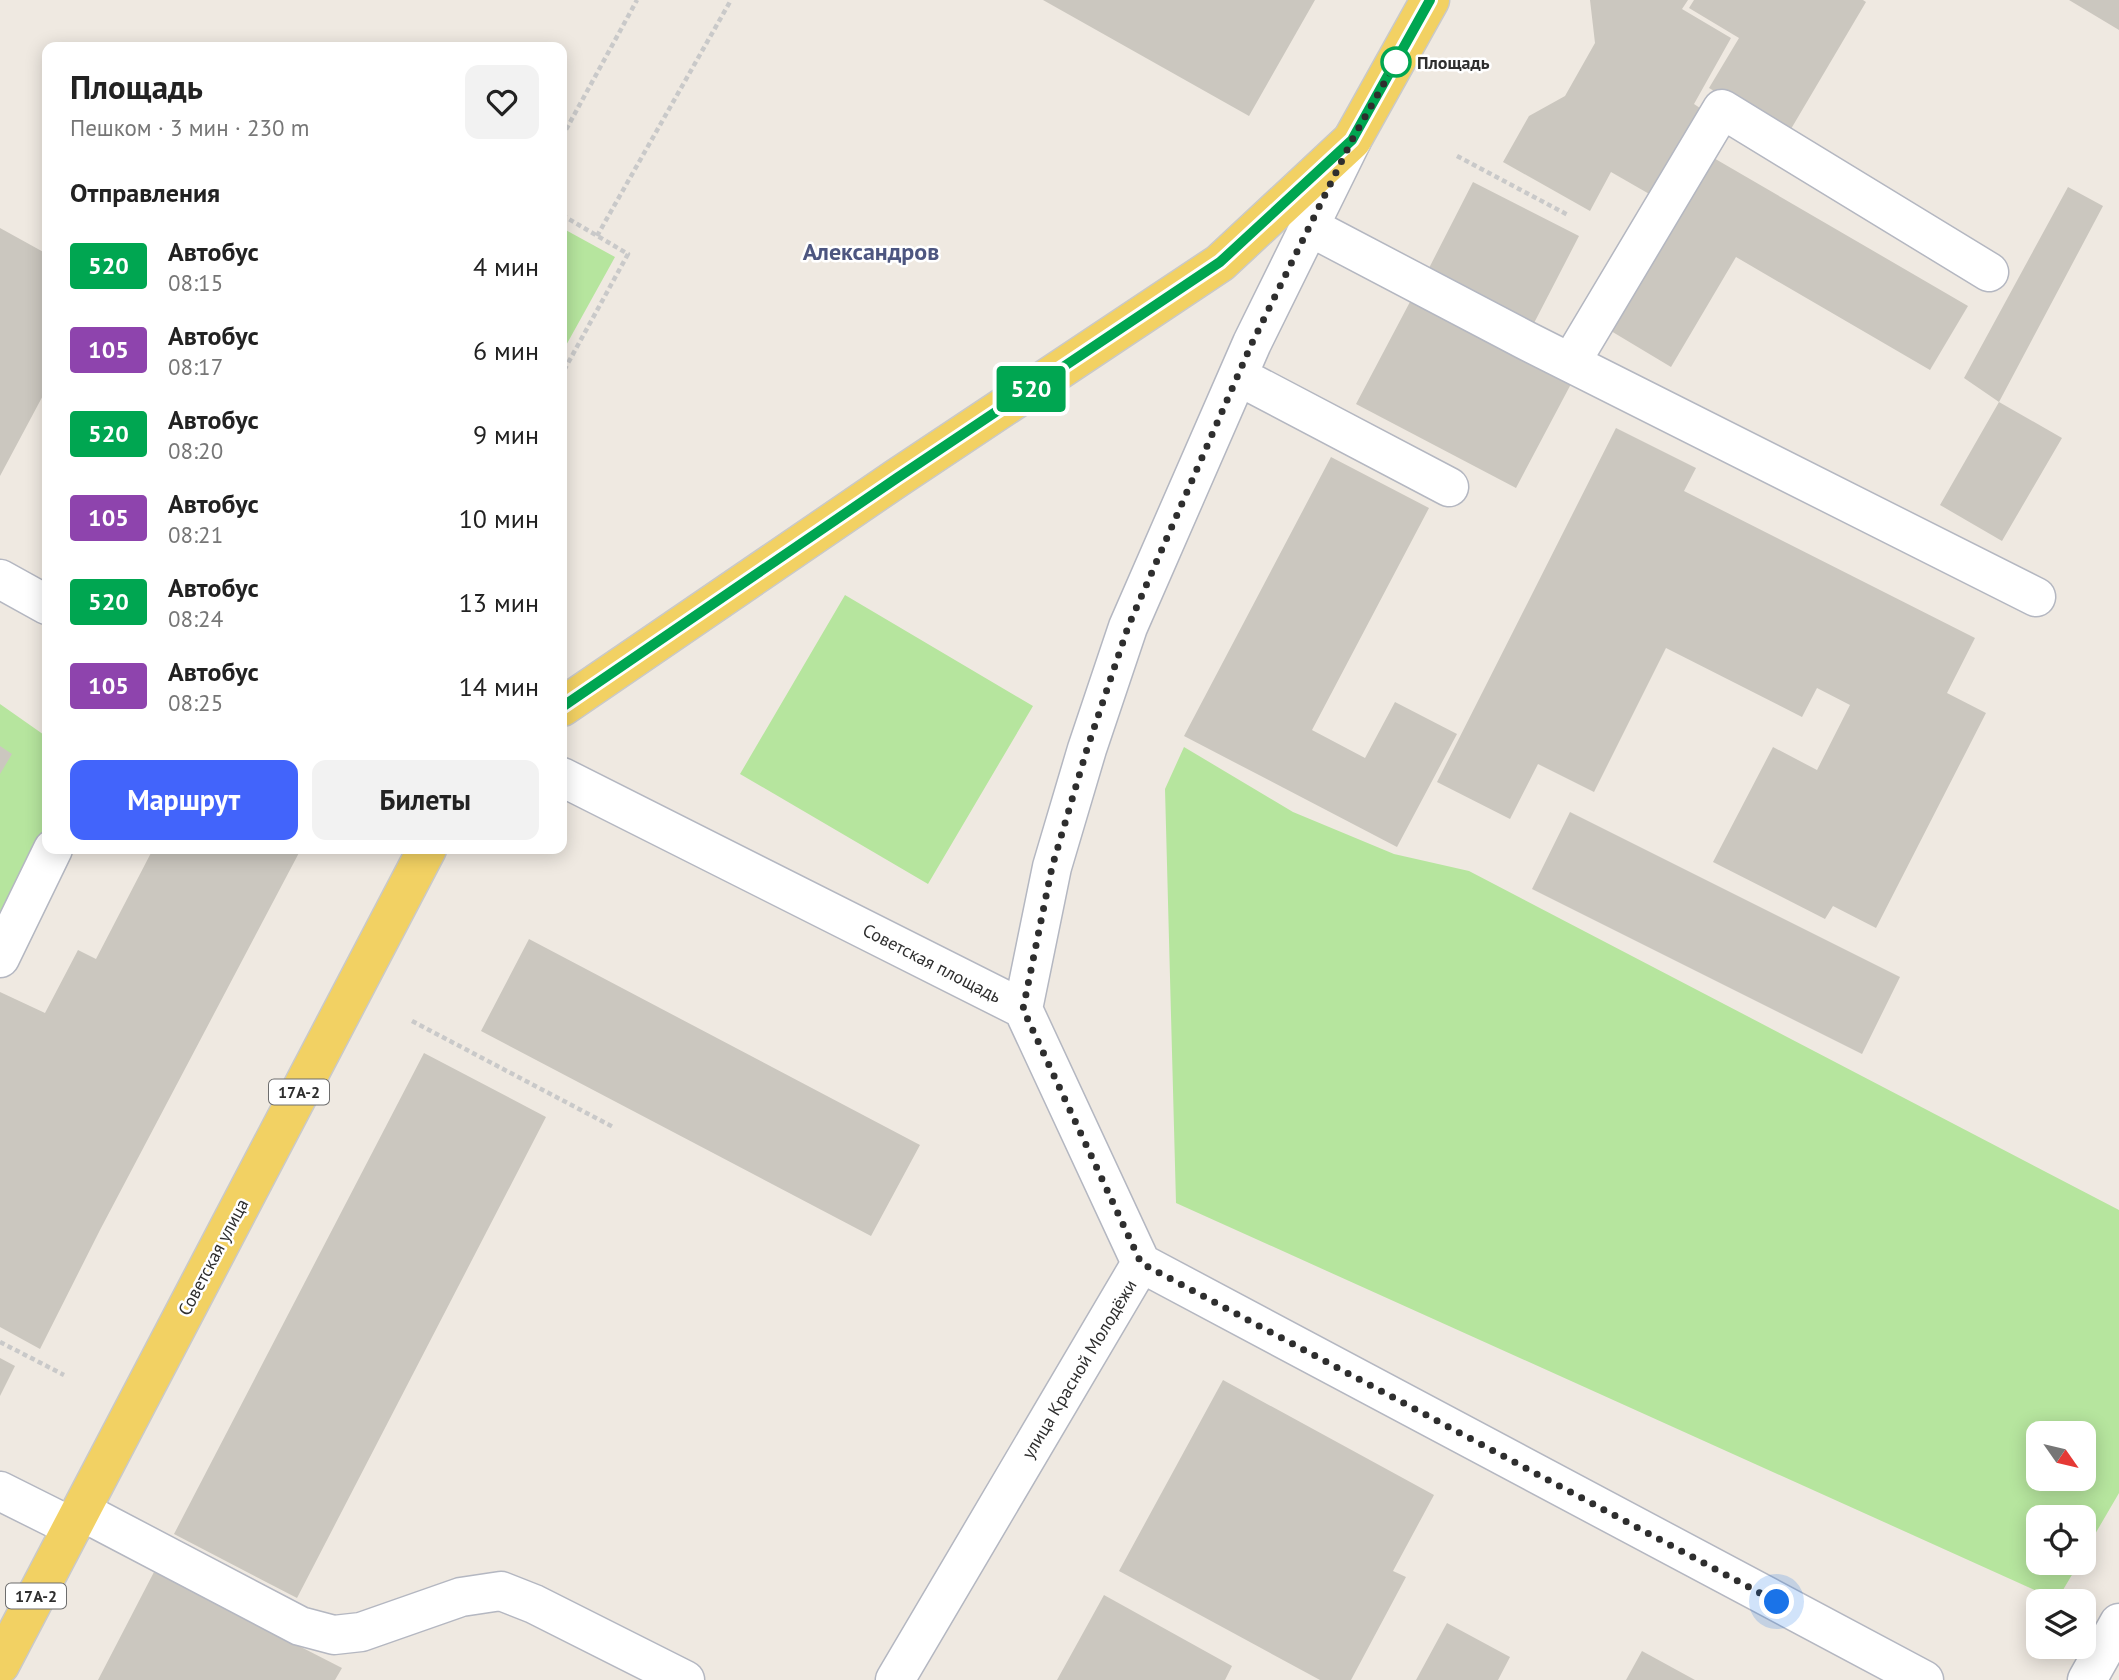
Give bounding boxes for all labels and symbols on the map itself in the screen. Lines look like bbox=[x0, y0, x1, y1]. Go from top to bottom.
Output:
marker: Площадь bbox=[1381, 47, 1411, 77]
place label: Площадь bbox=[1417, 51, 1490, 74]
district label: Александров bbox=[803, 236, 939, 267]
line badge: 520 bbox=[991, 366, 1071, 412]
street label: Советская площадь bbox=[859, 918, 1005, 1008]
road number: 17А-2 bbox=[269, 1080, 329, 1104]
street label: Советская улица bbox=[173, 1195, 253, 1319]
street label: улица Красной Молодёжи bbox=[1016, 1275, 1142, 1463]
north arrow bbox=[2026, 1421, 2096, 1491]
road number: 17А-2 bbox=[6, 1584, 66, 1608]
your location bbox=[1759, 1584, 1794, 1619]

